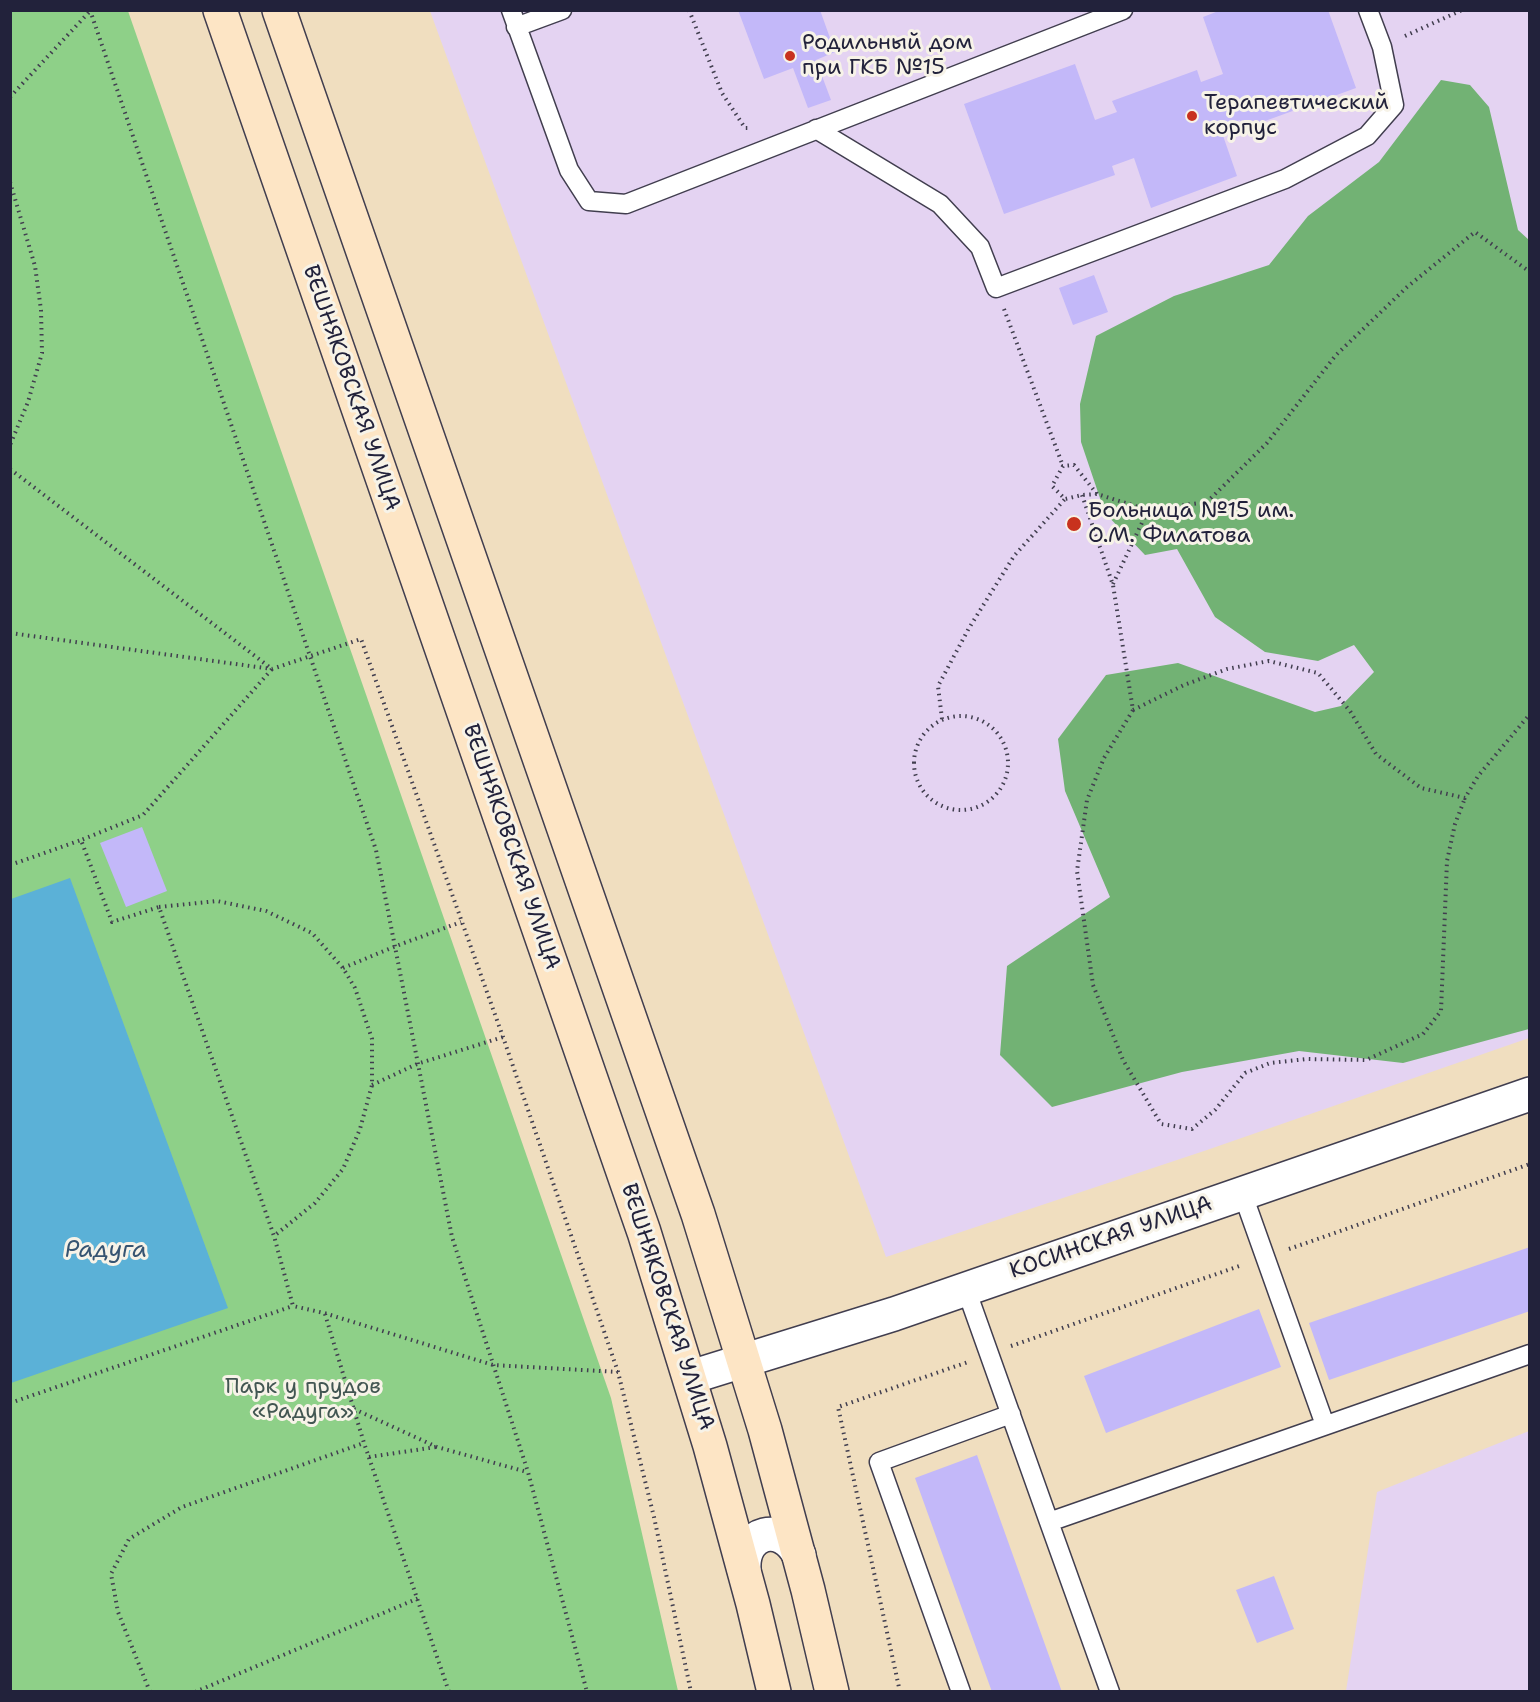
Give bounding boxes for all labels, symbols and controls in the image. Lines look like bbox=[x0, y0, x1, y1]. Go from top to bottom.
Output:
place label: Родильный дом при ГКБ №15 bbox=[802, 30, 973, 82]
marker: Родильный дом при ГКБ №15 bbox=[783, 49, 797, 63]
place label: Терапевтический корпус bbox=[1204, 90, 1389, 142]
marker: Терапевтический корпус bbox=[1185, 109, 1199, 123]
street label: ВЕШНЯКОВСКАЯ УЛИЦА bbox=[297, 262, 405, 514]
place label: Больница №15 им. О.М. Филатова bbox=[1088, 498, 1294, 550]
marker: Больница №15 им. О.М. Филатова bbox=[1065, 515, 1083, 533]
street label: ВЕШНЯКОВСКАЯ УЛИЦА bbox=[457, 721, 565, 973]
street label: ВЕШНЯКОВСКАЯ УЛИЦА bbox=[615, 1180, 719, 1434]
street label: КОСИНСКАЯ УЛИЦА bbox=[1006, 1191, 1216, 1285]
water label: Радуга bbox=[65, 1237, 147, 1265]
park label: Парк у прудов «Радуга» bbox=[225, 1374, 381, 1426]

